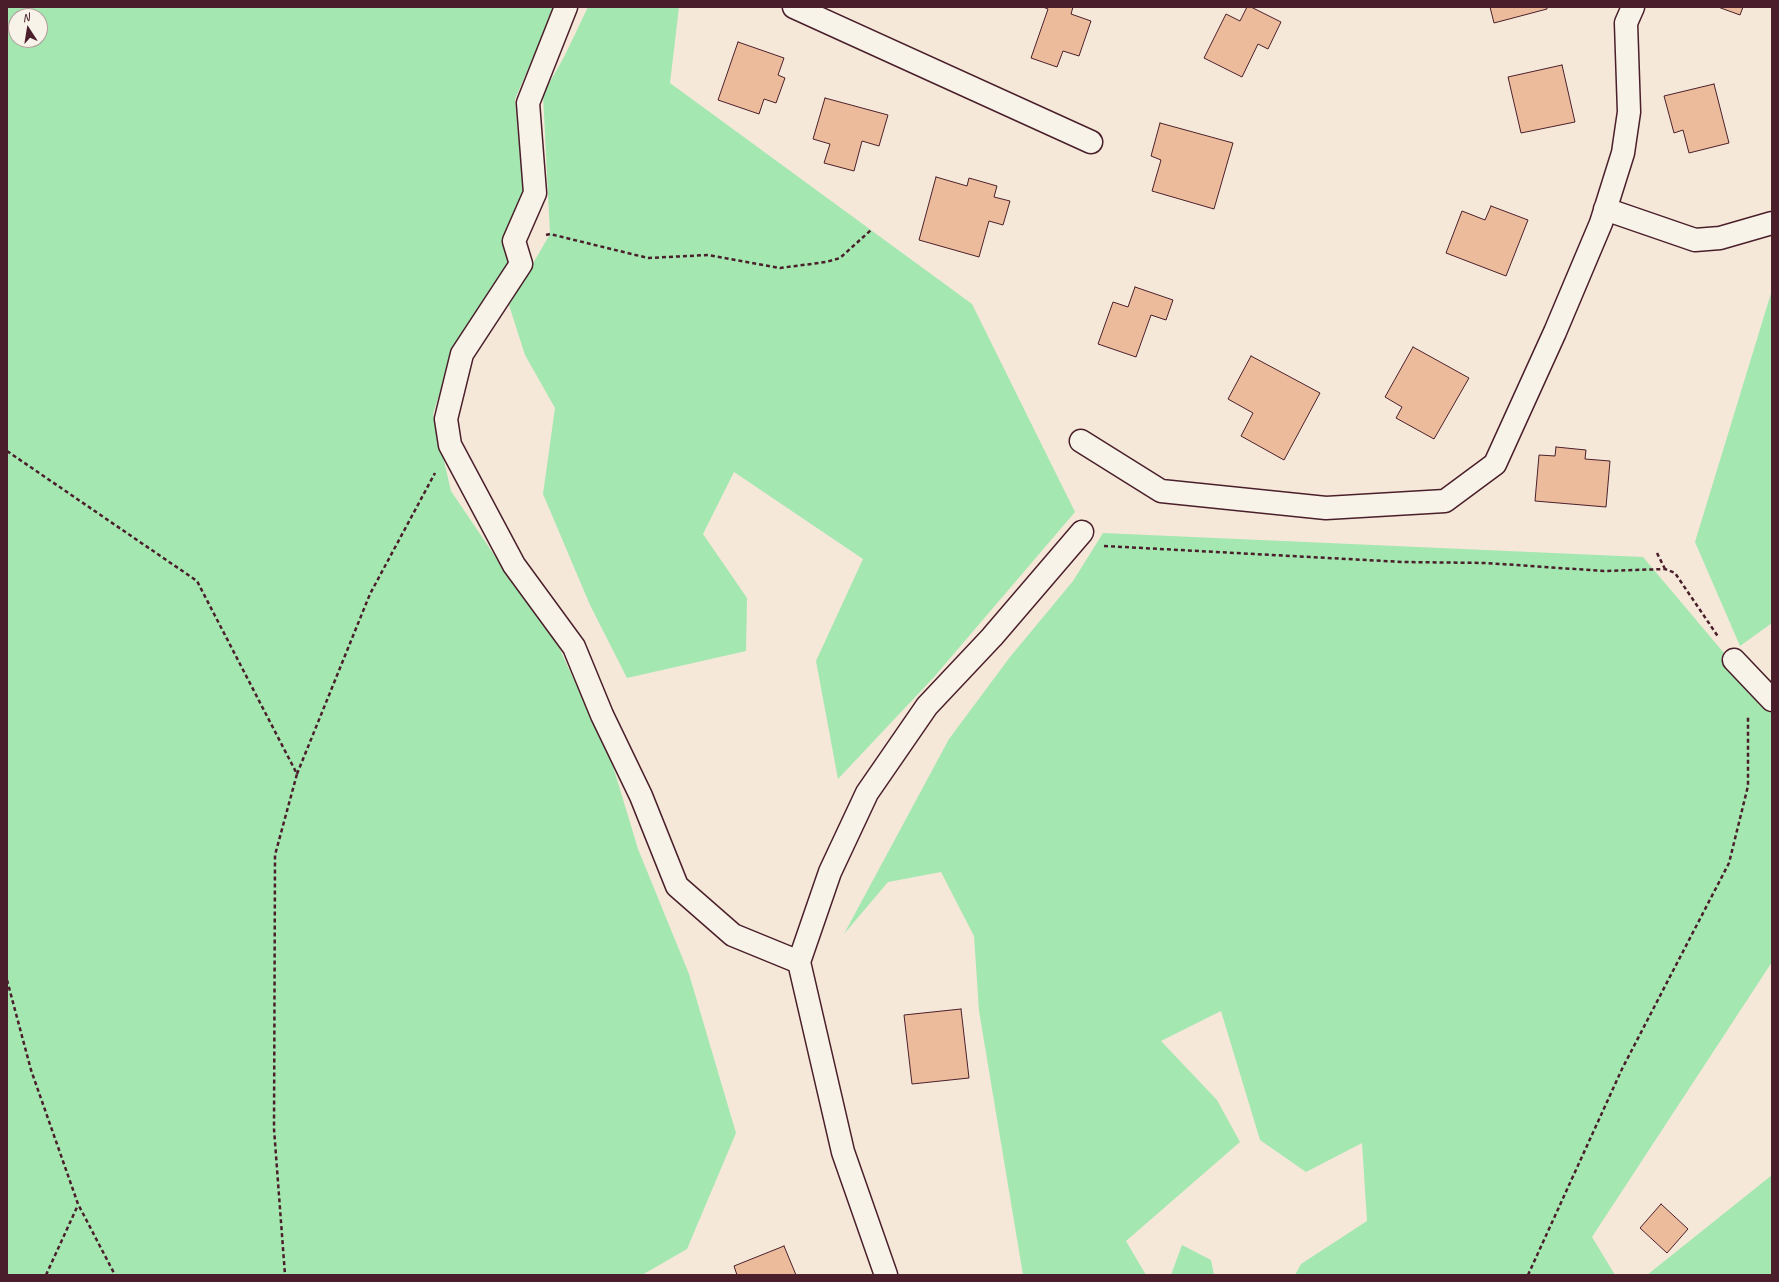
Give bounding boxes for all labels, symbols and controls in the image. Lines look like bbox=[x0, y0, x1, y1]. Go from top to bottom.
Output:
north arrow bbox=[8, 8, 48, 48]
text: N bbox=[21, 10, 31, 25]

